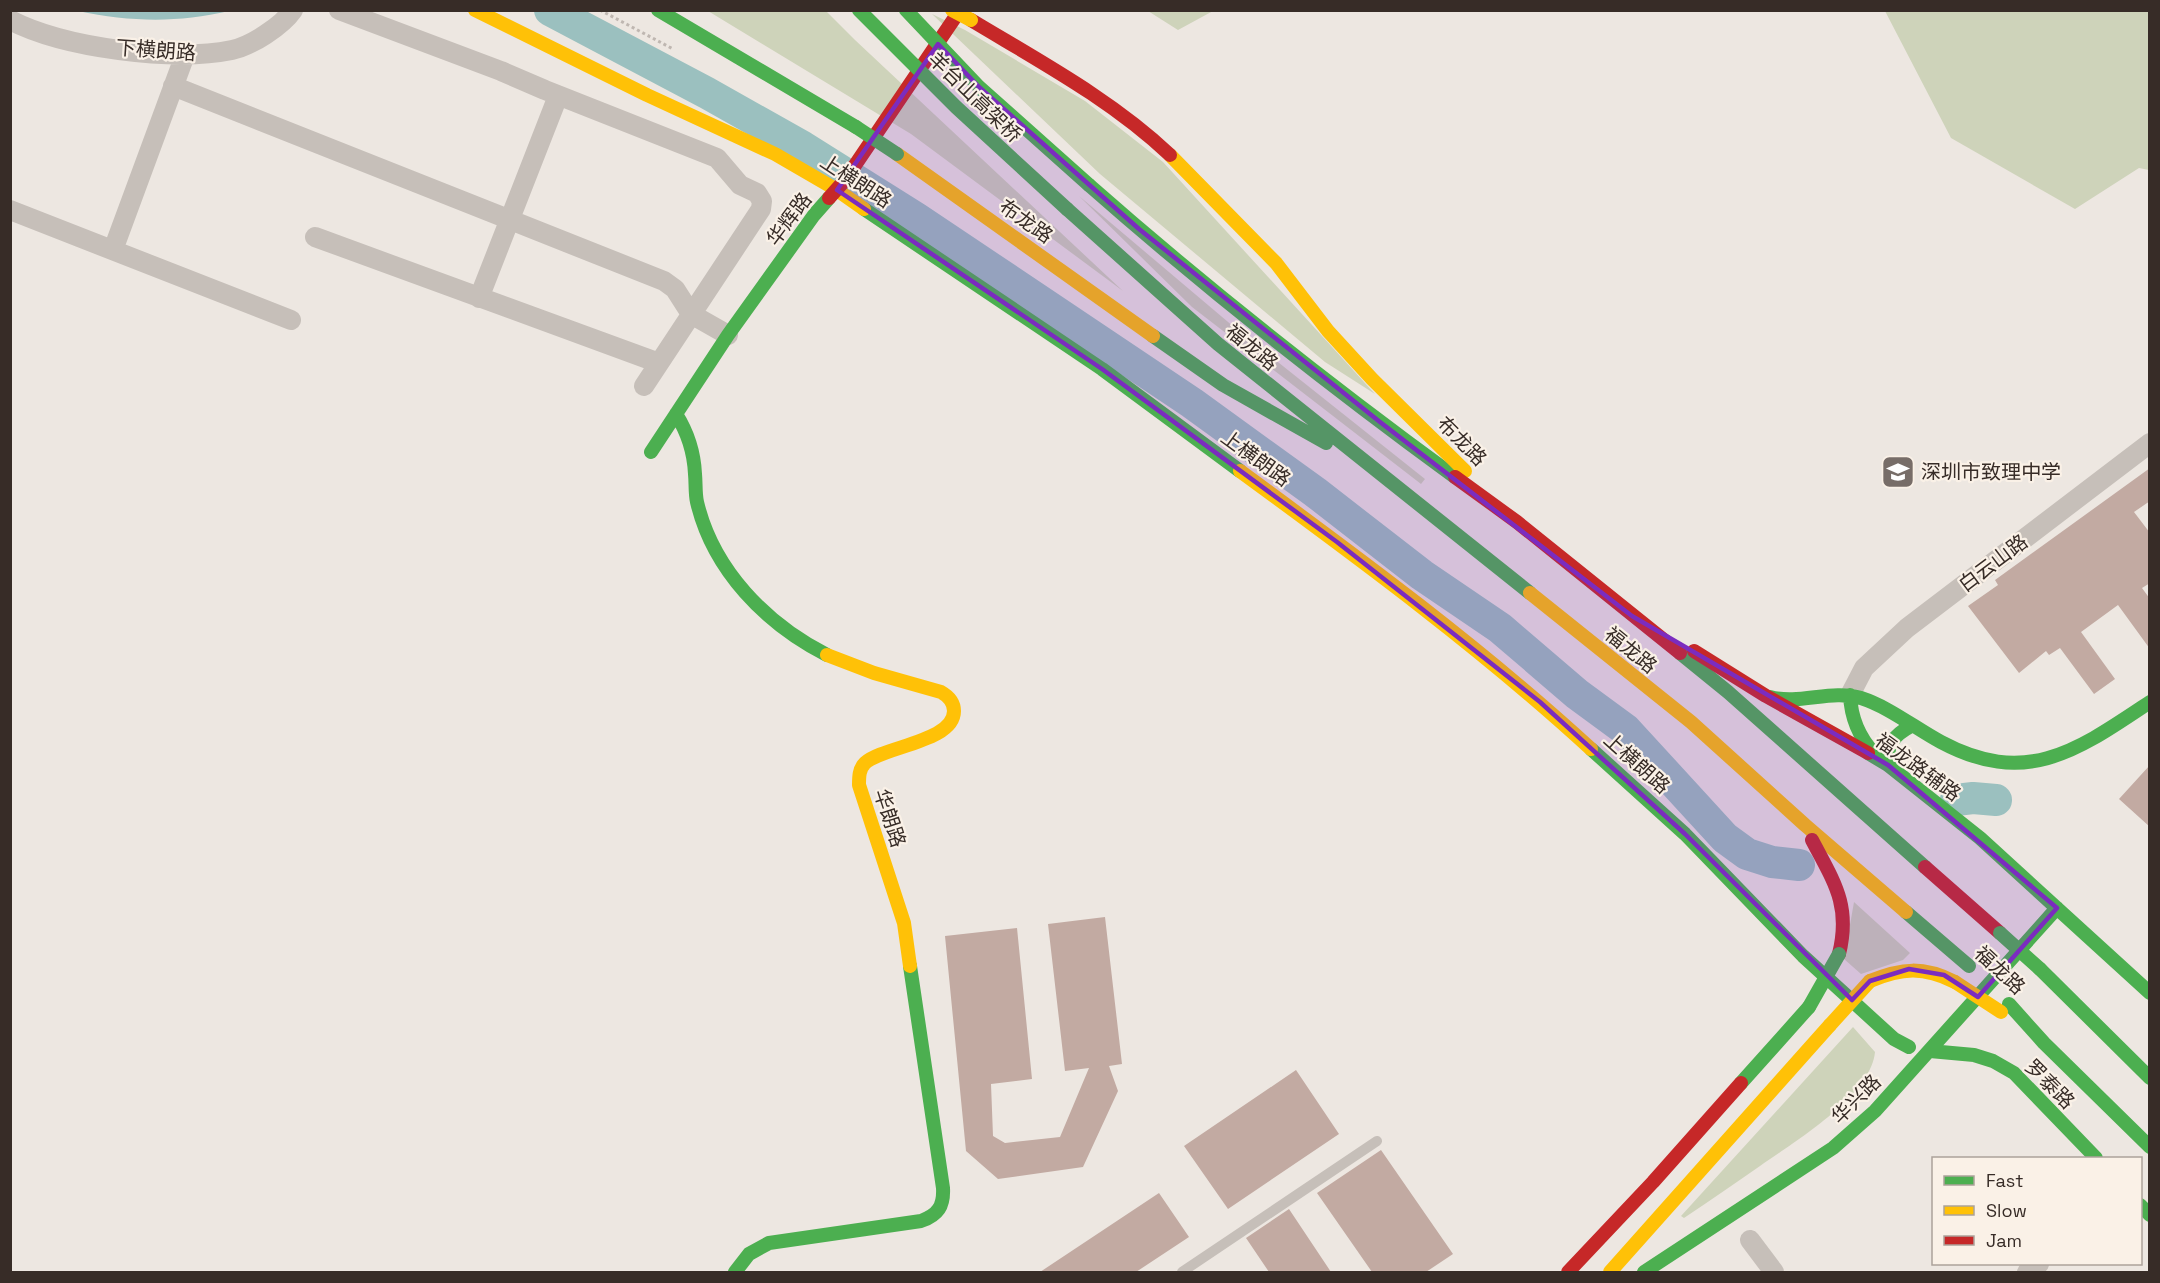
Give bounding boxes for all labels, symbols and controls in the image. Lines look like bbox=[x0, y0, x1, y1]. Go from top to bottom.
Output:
street label: 下横朗路 bbox=[115, 34, 197, 66]
street label: 羊台山高架桥 bbox=[923, 46, 1027, 148]
street label: 上横朗路 bbox=[815, 148, 897, 214]
street label: 华辉路 bbox=[761, 187, 817, 251]
street label: 布龙路 bbox=[994, 193, 1058, 249]
street label: 福龙路 bbox=[1221, 318, 1283, 376]
street label: 布龙路 bbox=[1432, 411, 1492, 471]
street label: 上横朗路 bbox=[1216, 424, 1296, 492]
school or university icon: 深圳市致理中学 bbox=[1880, 454, 1916, 490]
place label: 深圳市致理中学 bbox=[1921, 459, 2061, 485]
street label: 白云山路 bbox=[1953, 529, 2033, 597]
street label: 福龙路 bbox=[1600, 621, 1662, 679]
street label: 上横朗路 bbox=[1599, 727, 1675, 799]
street label: 福龙路辅路 bbox=[1870, 727, 1966, 807]
street label: 华朗路 bbox=[868, 785, 912, 851]
street label: 福龙路 bbox=[1969, 940, 2031, 1000]
street label: 罗泰路 bbox=[2020, 1054, 2080, 1114]
street label: 华兴路 bbox=[1826, 1069, 1886, 1129]
legend bbox=[1932, 1157, 2142, 1265]
text: Fast bbox=[1986, 1169, 2023, 1192]
text: Slow bbox=[1986, 1199, 2027, 1222]
text: Jam bbox=[1986, 1229, 2022, 1252]

